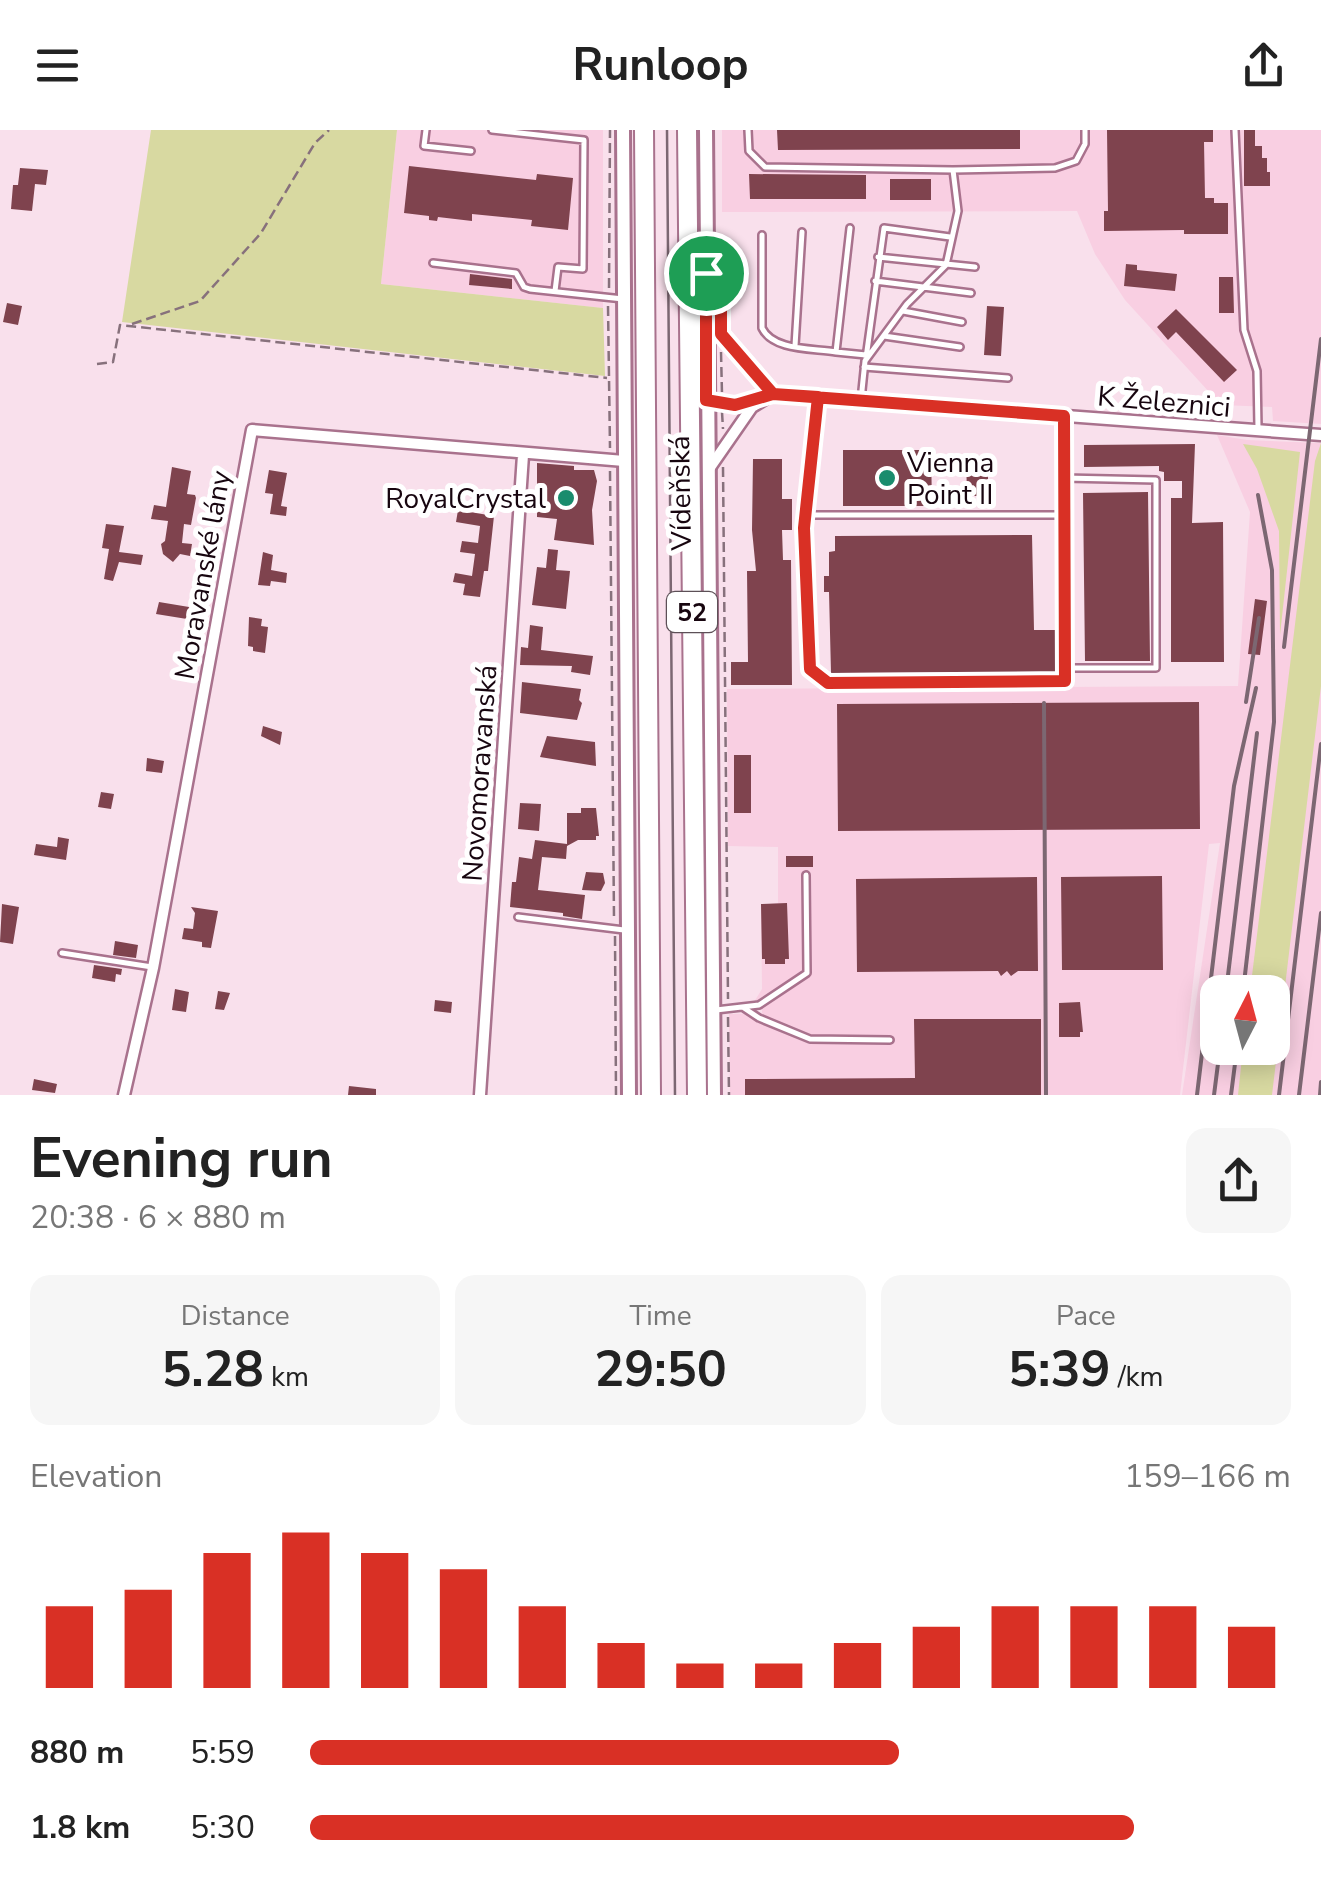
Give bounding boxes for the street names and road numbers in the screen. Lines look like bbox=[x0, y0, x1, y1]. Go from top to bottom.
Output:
street label: K Železnici bbox=[1096, 377, 1232, 427]
street label: Vídeňská bbox=[661, 435, 701, 552]
street label: Moravanské lány bbox=[166, 467, 240, 683]
road number: 52 bbox=[667, 592, 717, 632]
street label: Novomoravanská bbox=[453, 663, 507, 883]

